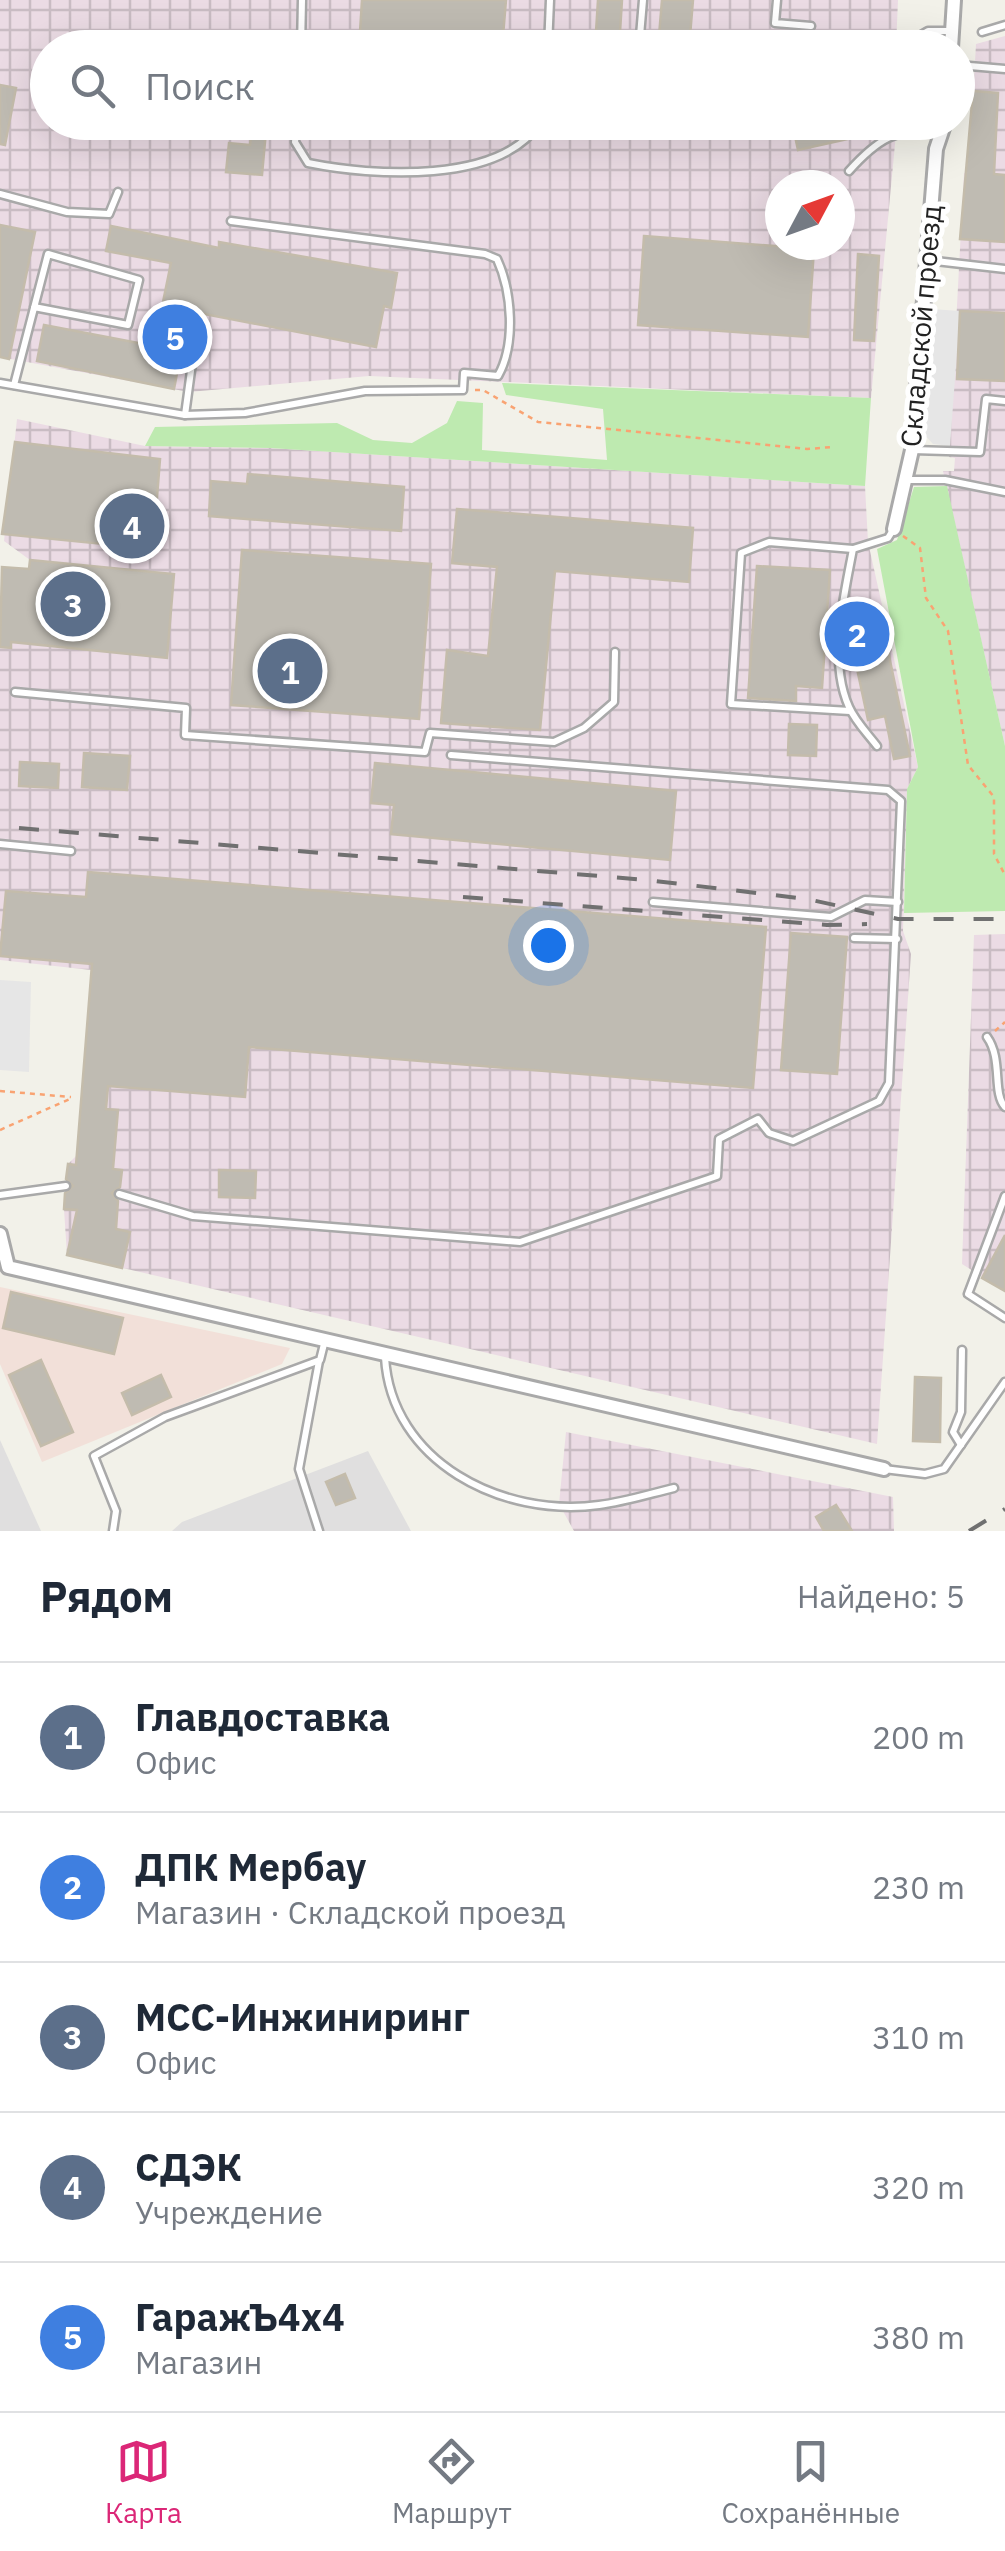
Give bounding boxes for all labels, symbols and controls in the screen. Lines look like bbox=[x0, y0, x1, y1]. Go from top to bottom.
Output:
search box bbox=[30, 30, 975, 140]
icon: search bbox=[65, 58, 120, 113]
text: Поиск bbox=[145, 61, 255, 110]
north arrow bbox=[765, 170, 855, 260]
street label: Складской проезд bbox=[891, 203, 950, 449]
pin: 5 bbox=[142, 300, 208, 374]
pin: 4 bbox=[100, 488, 164, 564]
pin: 3 bbox=[40, 566, 106, 642]
pin: 2 bbox=[824, 596, 890, 672]
pin: 1 bbox=[258, 634, 322, 708]
your location bbox=[523, 920, 574, 971]
text: Рядом bbox=[40, 1569, 173, 1624]
text: Найдено: 5 bbox=[797, 1575, 965, 1617]
text: Главдоставка bbox=[135, 1692, 390, 1741]
text: 1 bbox=[63, 1716, 82, 1758]
text: 200 m bbox=[872, 1716, 965, 1758]
text: Офис bbox=[135, 1741, 217, 1783]
text: ДПК Мербау bbox=[135, 1842, 366, 1891]
text: 2 bbox=[63, 1866, 82, 1908]
text: 230 m bbox=[872, 1866, 965, 1908]
text: Магазин · Складской проезд bbox=[135, 1891, 565, 1933]
text: МСС-Инжиниринг bbox=[135, 1992, 470, 2041]
text: 3 bbox=[63, 2016, 82, 2058]
text: 310 m bbox=[872, 2016, 965, 2058]
text: Офис bbox=[135, 2041, 217, 2083]
text: СДЭК bbox=[135, 2142, 242, 2191]
text: 4 bbox=[63, 2166, 82, 2208]
text: 320 m bbox=[872, 2166, 965, 2208]
text: Учреждение bbox=[135, 2191, 323, 2233]
text: ГаражЪ4х4 bbox=[135, 2292, 345, 2341]
text: 5 bbox=[63, 2316, 82, 2358]
text: 380 m bbox=[872, 2316, 965, 2358]
text: Магазин bbox=[135, 2341, 262, 2383]
tab: Карта bbox=[105, 2434, 182, 2531]
tab: Маршрут bbox=[392, 2434, 512, 2531]
tab: Сохранённые bbox=[722, 2434, 900, 2531]

